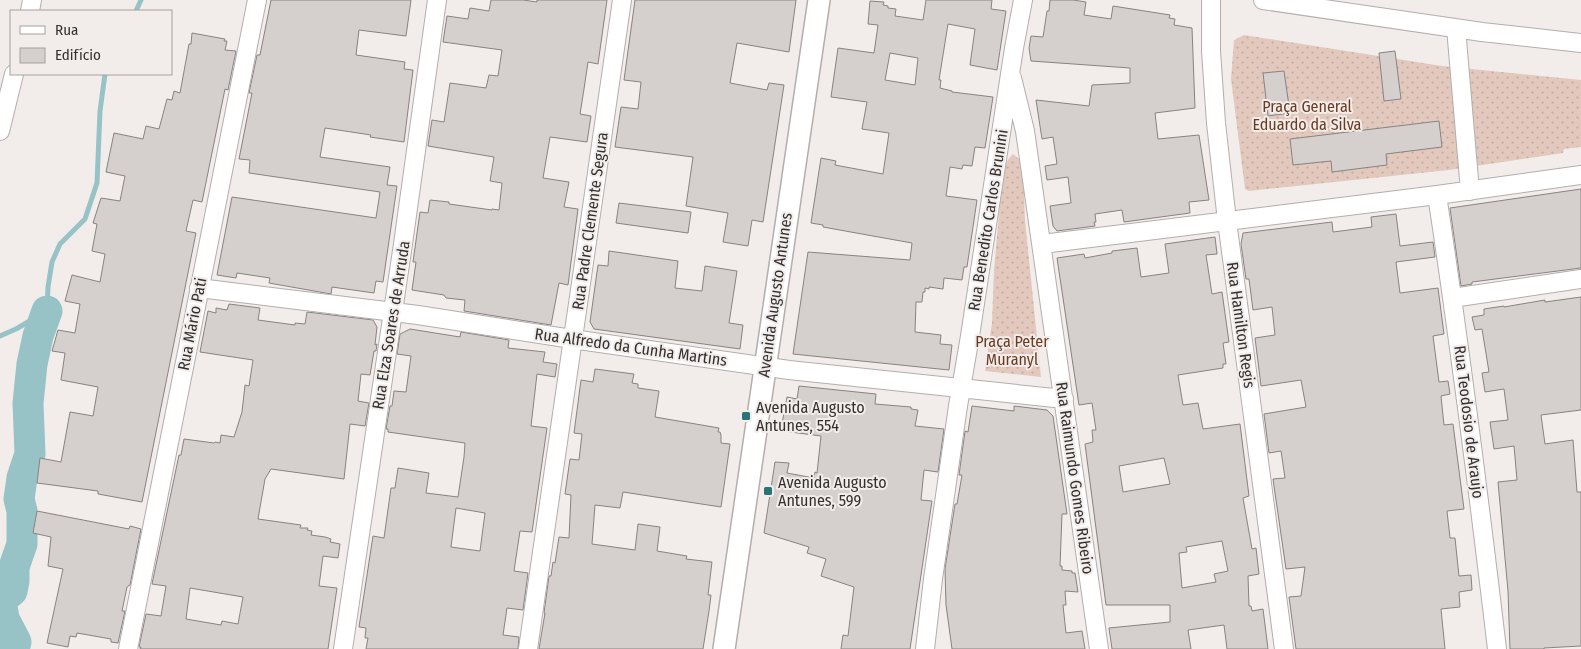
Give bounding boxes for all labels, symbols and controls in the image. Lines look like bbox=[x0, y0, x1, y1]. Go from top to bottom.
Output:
legend bbox=[10, 10, 172, 75]
text: Rua bbox=[55, 21, 78, 39]
text: Edifício bbox=[55, 46, 101, 64]
park label: Praça General Eduardo da Silva bbox=[1253, 97, 1362, 134]
street label: Rua Benedito Carlos Brunini bbox=[964, 128, 1012, 312]
street label: Rua Padre Clemente Segura bbox=[568, 131, 612, 311]
street label: Avenida Augusto Antunes bbox=[754, 211, 796, 379]
street label: Rua Elza Soares de Arruda bbox=[368, 239, 414, 411]
street label: Rua Hamilton Regis bbox=[1223, 261, 1259, 389]
street label: Rua Mário Pati bbox=[174, 276, 210, 372]
street label: Rua Alfredo da Cunha Martins bbox=[534, 324, 729, 370]
park label: Praça Peter Muranyl bbox=[975, 332, 1049, 369]
street label: Rua Teodosio de Araujo bbox=[1450, 344, 1488, 500]
street label: Rua Raimundo Gomes Ribeiro bbox=[1052, 381, 1098, 575]
place label: Avenida Augusto Antunes, 554 bbox=[756, 398, 865, 435]
marker: Avenida Augusto Antunes, 554 bbox=[740, 410, 752, 422]
place label: Avenida Augusto Antunes, 599 bbox=[778, 473, 887, 510]
marker: Avenida Augusto Antunes, 599 bbox=[762, 485, 774, 497]

